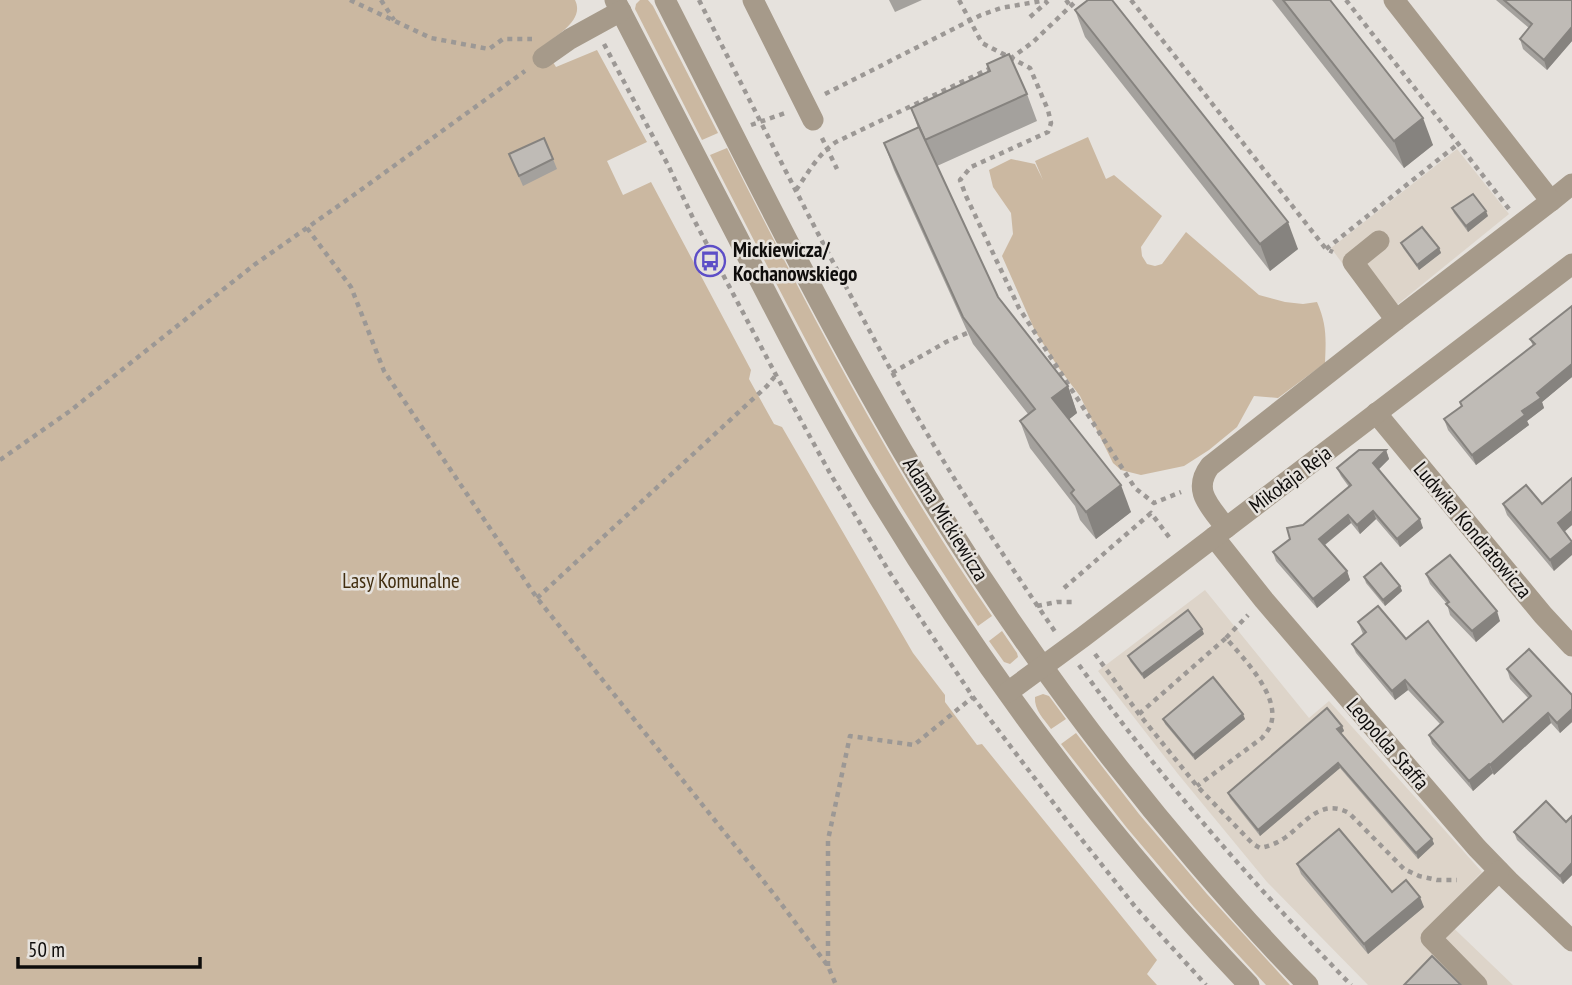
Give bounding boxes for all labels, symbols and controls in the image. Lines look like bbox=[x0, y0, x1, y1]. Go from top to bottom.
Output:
place label: Mickiewicza/ Kochanowskiego bbox=[733, 236, 857, 287]
bus stop icon: Mickiewicza/ Kochanowskiego bbox=[693, 244, 727, 278]
street label: Mikołaja Reja bbox=[1243, 439, 1337, 519]
street label: Adama Mickiewicza bbox=[897, 452, 995, 586]
street label: Ludwika Kondratowicza bbox=[1408, 456, 1538, 604]
park label: Lasy Komunalne bbox=[342, 567, 460, 594]
street label: Leopolda Staffa bbox=[1341, 693, 1435, 795]
scale bar bbox=[18, 926, 200, 970]
text: 50 m bbox=[28, 936, 65, 963]

